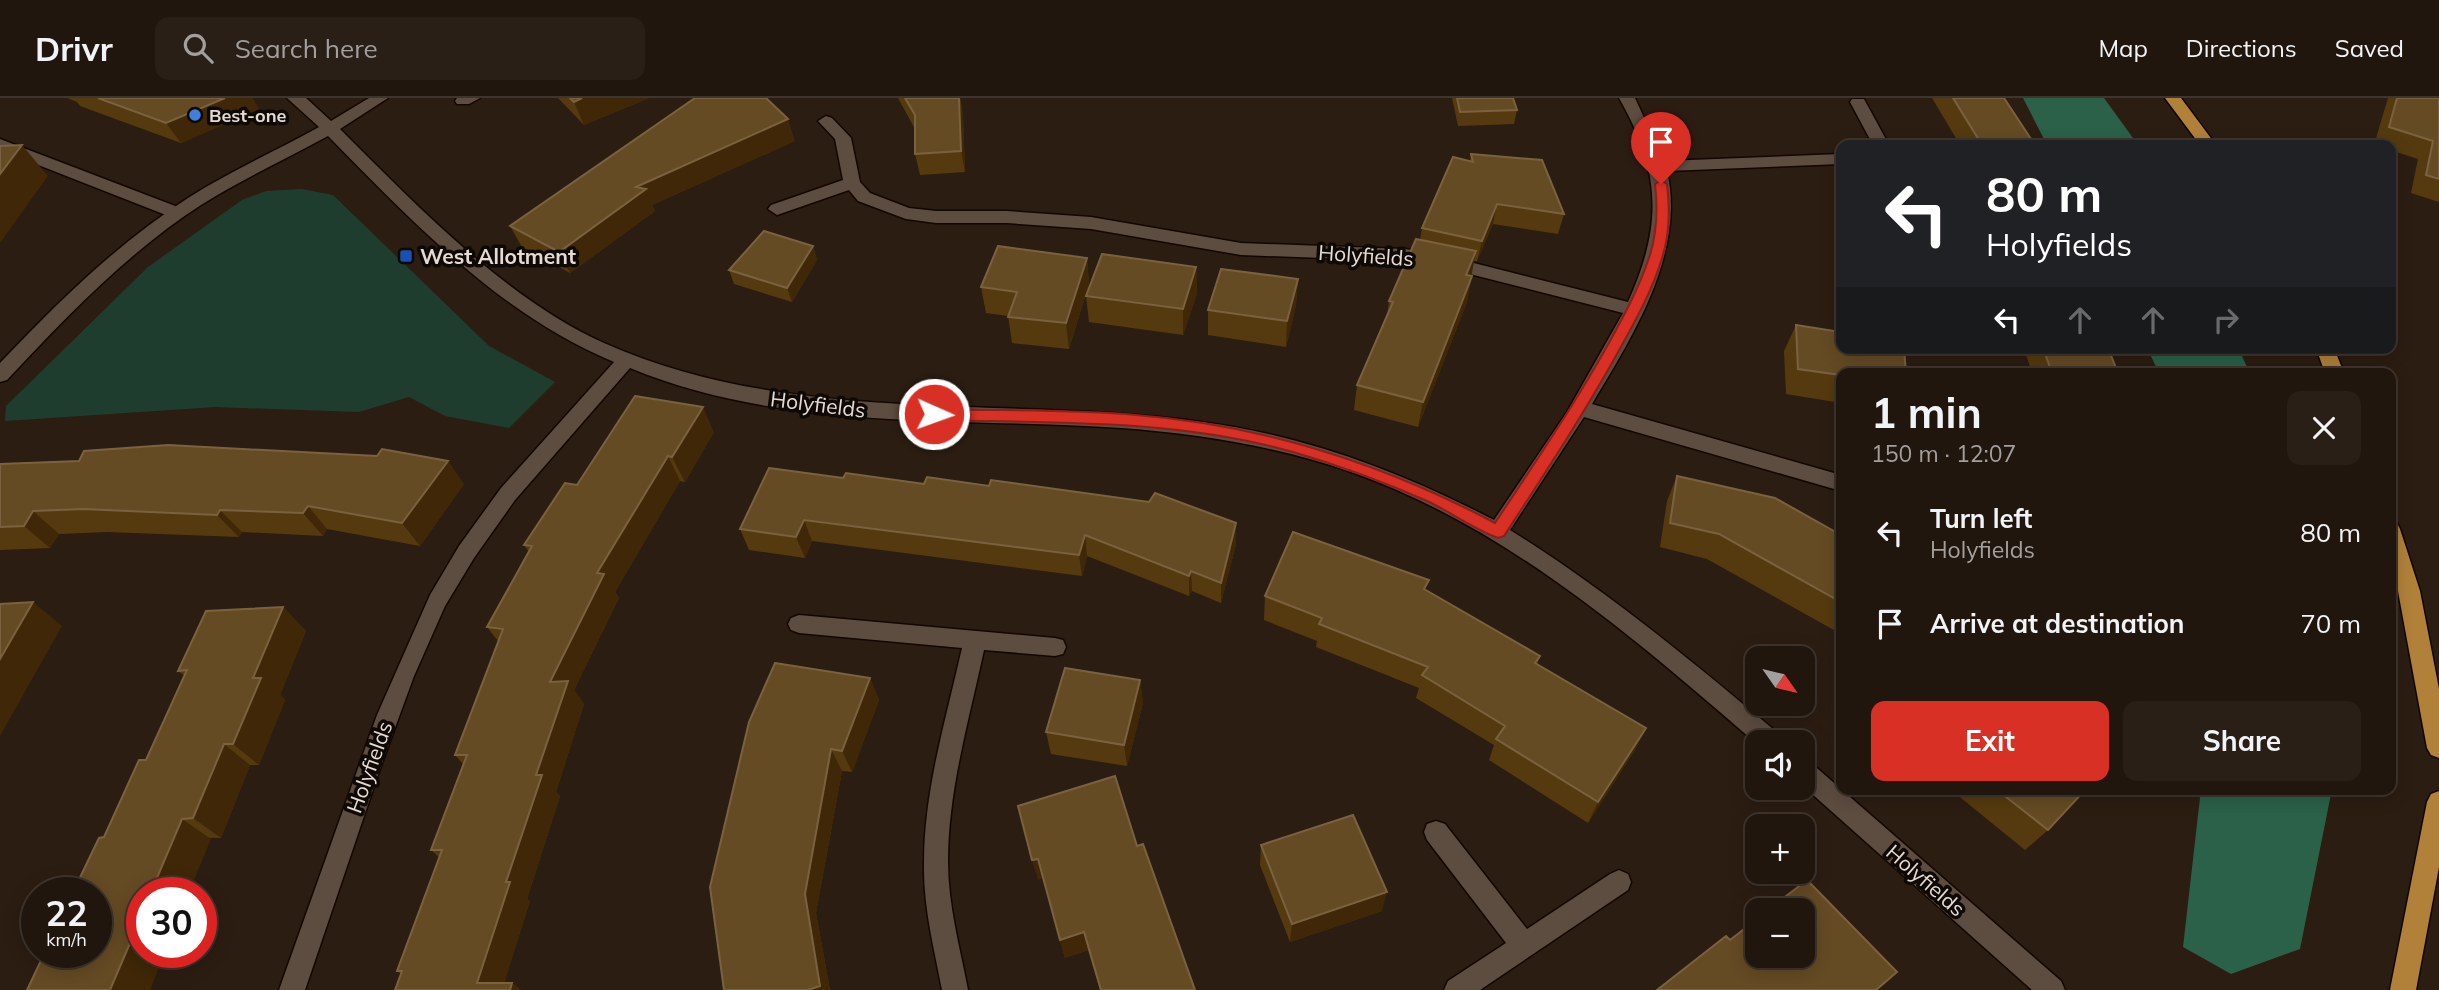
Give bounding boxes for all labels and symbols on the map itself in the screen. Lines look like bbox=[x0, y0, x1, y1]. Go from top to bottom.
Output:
place label: Best-one bbox=[209, 104, 287, 127]
marker: Best-one bbox=[187, 107, 203, 123]
pin bbox=[1631, 112, 1691, 184]
street label: Holyfields bbox=[1317, 239, 1415, 271]
place label: West Allotment bbox=[420, 243, 576, 269]
marker: West Allotment bbox=[398, 248, 414, 264]
position arrow bbox=[897, 377, 971, 451]
street label: Holyfields bbox=[769, 385, 867, 423]
north arrow bbox=[1745, 646, 1815, 716]
street label: Holyfields bbox=[340, 718, 398, 816]
street label: Holyfields bbox=[1881, 839, 1971, 921]
speed limit sign: 30 bbox=[126, 877, 217, 968]

